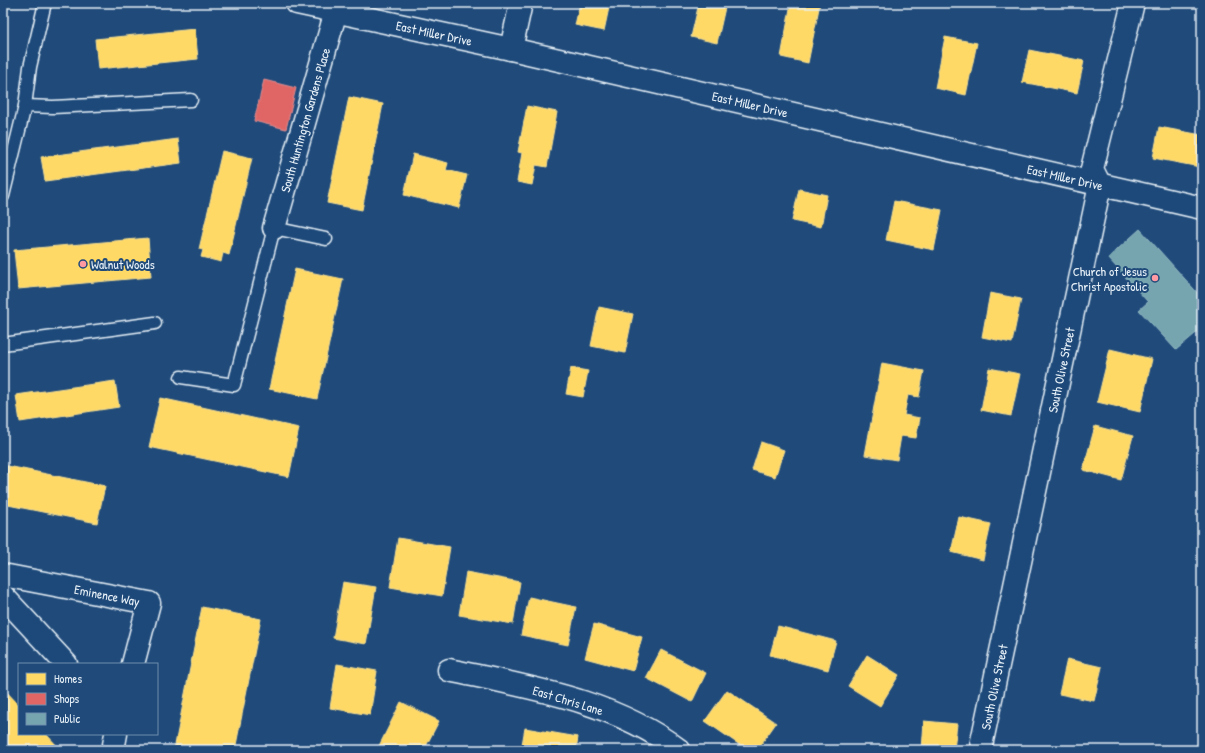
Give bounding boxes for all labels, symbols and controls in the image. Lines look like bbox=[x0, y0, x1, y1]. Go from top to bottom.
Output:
street label: East Miller Drive bbox=[394, 16, 474, 50]
street label: South Huntington Gardens Place bbox=[276, 46, 334, 194]
street label: East Miller Drive bbox=[710, 87, 790, 121]
street label: East Miller Drive bbox=[1025, 160, 1105, 194]
place label: Walnut Woods bbox=[91, 255, 155, 273]
marker: Walnut Woods bbox=[78, 259, 88, 269]
place label: Church of Jesus Christ Apostolic bbox=[1071, 262, 1147, 295]
marker: Church of Jesus Christ Apostolic bbox=[1150, 273, 1160, 283]
street label: South Olive Street bbox=[1043, 325, 1079, 414]
street label: Eminence Way bbox=[73, 580, 142, 610]
street label: South Olive Street bbox=[976, 642, 1012, 731]
legend bbox=[18, 663, 158, 735]
text: Homes bbox=[54, 670, 82, 687]
street label: East Chris Lane bbox=[531, 681, 605, 719]
text: Shops bbox=[54, 690, 80, 707]
text: Public bbox=[54, 710, 80, 727]

